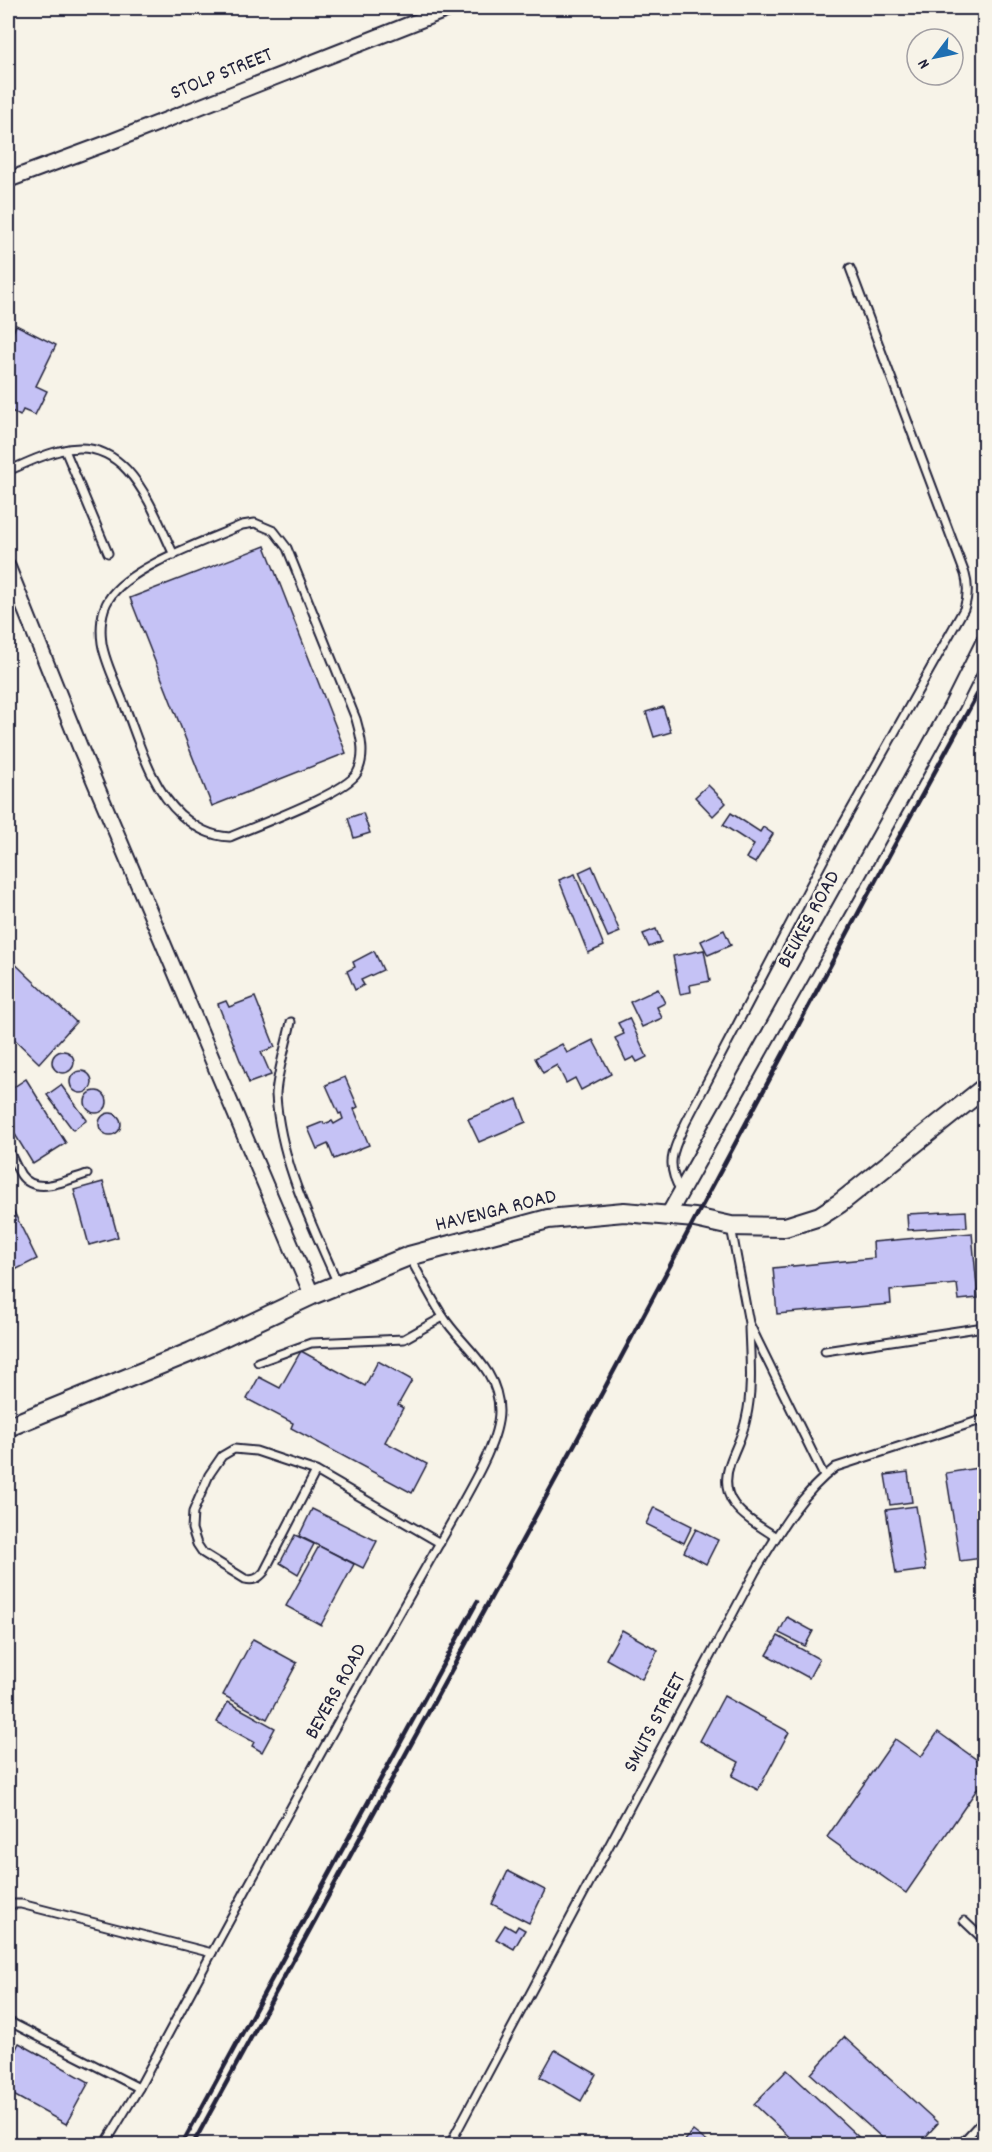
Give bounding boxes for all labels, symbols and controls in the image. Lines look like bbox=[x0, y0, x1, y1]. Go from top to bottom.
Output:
north arrow bbox=[905, 27, 965, 87]
street label: STOLP STREET bbox=[166, 41, 278, 109]
text: N bbox=[913, 54, 936, 73]
street label: BEUKES ROAD bbox=[771, 866, 849, 974]
street label: HAVENGA ROAD bbox=[432, 1182, 560, 1242]
street label: BEYERS ROAD bbox=[298, 1638, 376, 1745]
street label: SMUTS STREET bbox=[617, 1667, 695, 1778]

